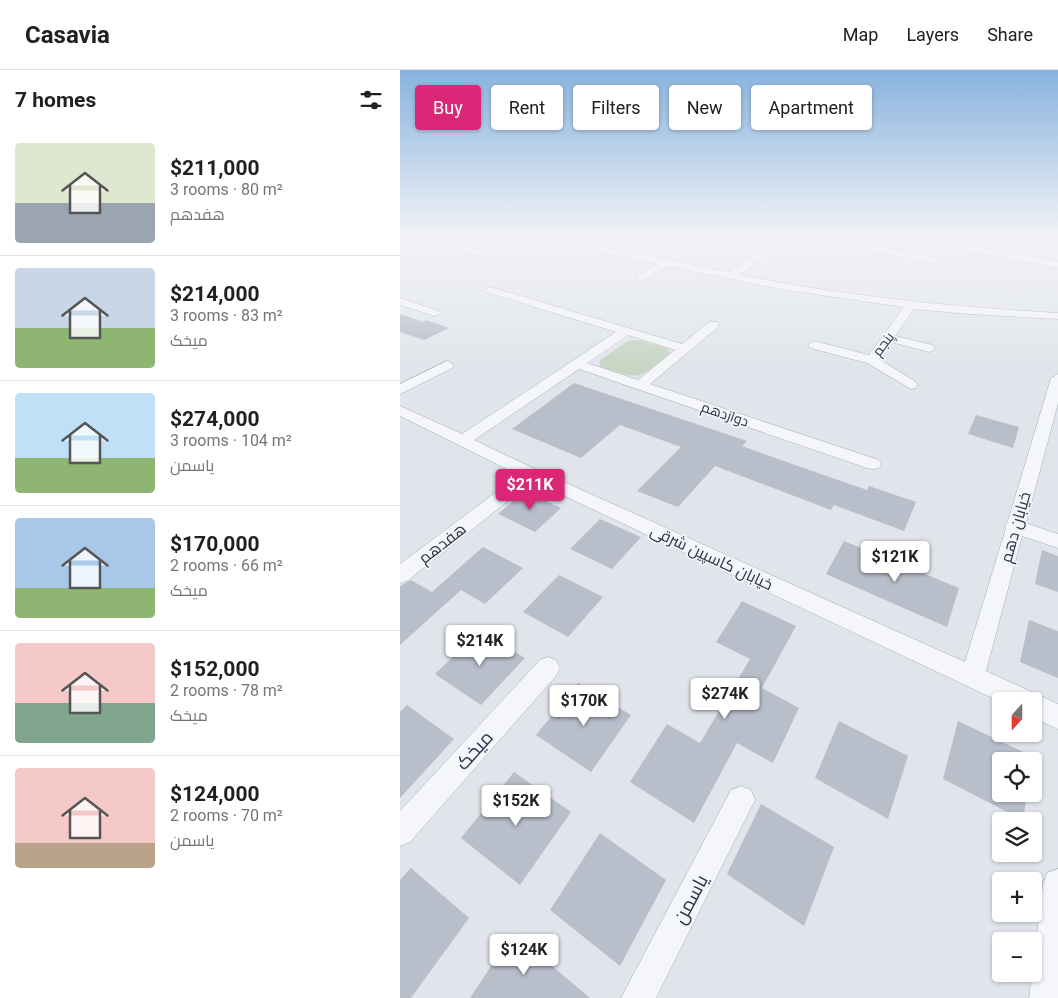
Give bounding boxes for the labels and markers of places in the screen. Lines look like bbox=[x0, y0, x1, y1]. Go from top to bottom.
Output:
pin: $211K bbox=[495, 468, 565, 511]
pin: $121K bbox=[860, 540, 930, 583]
pin: $214K bbox=[445, 624, 515, 667]
pin: $274K bbox=[690, 678, 760, 720]
pin: $170K bbox=[549, 684, 619, 727]
pin: $152K bbox=[481, 784, 551, 827]
pin: $124K bbox=[489, 934, 559, 976]

